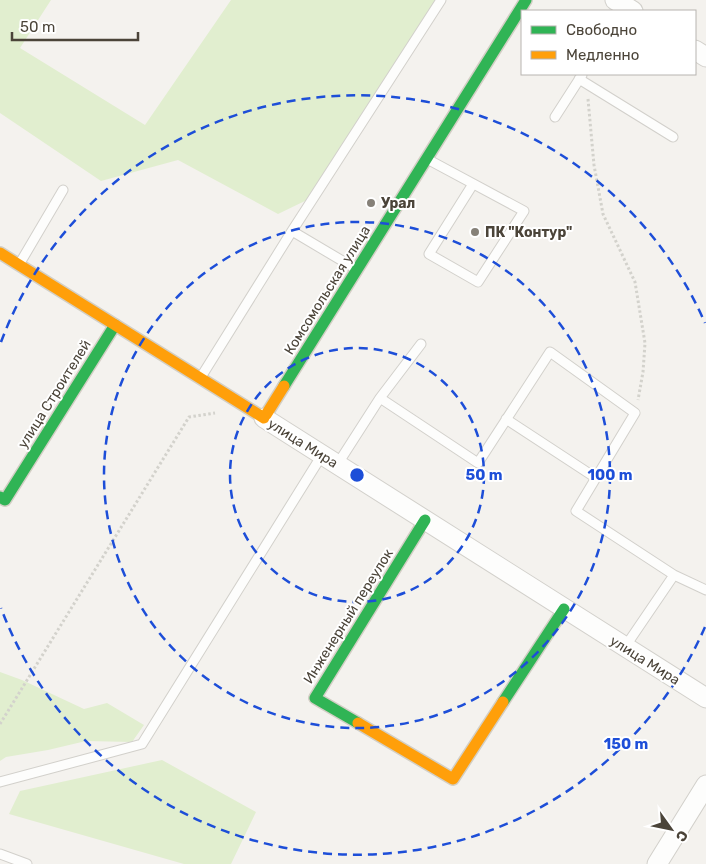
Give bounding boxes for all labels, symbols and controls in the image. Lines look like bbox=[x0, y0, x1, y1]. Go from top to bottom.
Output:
scale bar bbox=[12, 10, 139, 42]
legend bbox=[521, 10, 696, 75]
text: 50 m bbox=[20, 18, 55, 36]
text: Свободно bbox=[566, 21, 637, 39]
text: Медленно bbox=[566, 46, 639, 64]
place label: Урал bbox=[381, 195, 415, 212]
marker: Урал bbox=[365, 197, 377, 209]
street label: Комсомольская улица bbox=[281, 223, 374, 358]
place label: ПК "Контур" bbox=[485, 224, 572, 241]
marker: ПК "Контур" bbox=[469, 226, 481, 238]
street label: улица Строителей bbox=[14, 337, 95, 452]
street label: улица Мира bbox=[265, 415, 341, 472]
centre of rings bbox=[348, 466, 366, 484]
text: 50 m bbox=[466, 466, 502, 484]
text: 100 m bbox=[588, 466, 632, 484]
street label: Инженерный переулок bbox=[300, 545, 397, 687]
street label: улица Мира bbox=[607, 632, 683, 689]
text: 150 m bbox=[604, 735, 648, 753]
north arrow bbox=[646, 804, 696, 854]
text: С bbox=[672, 827, 691, 845]

